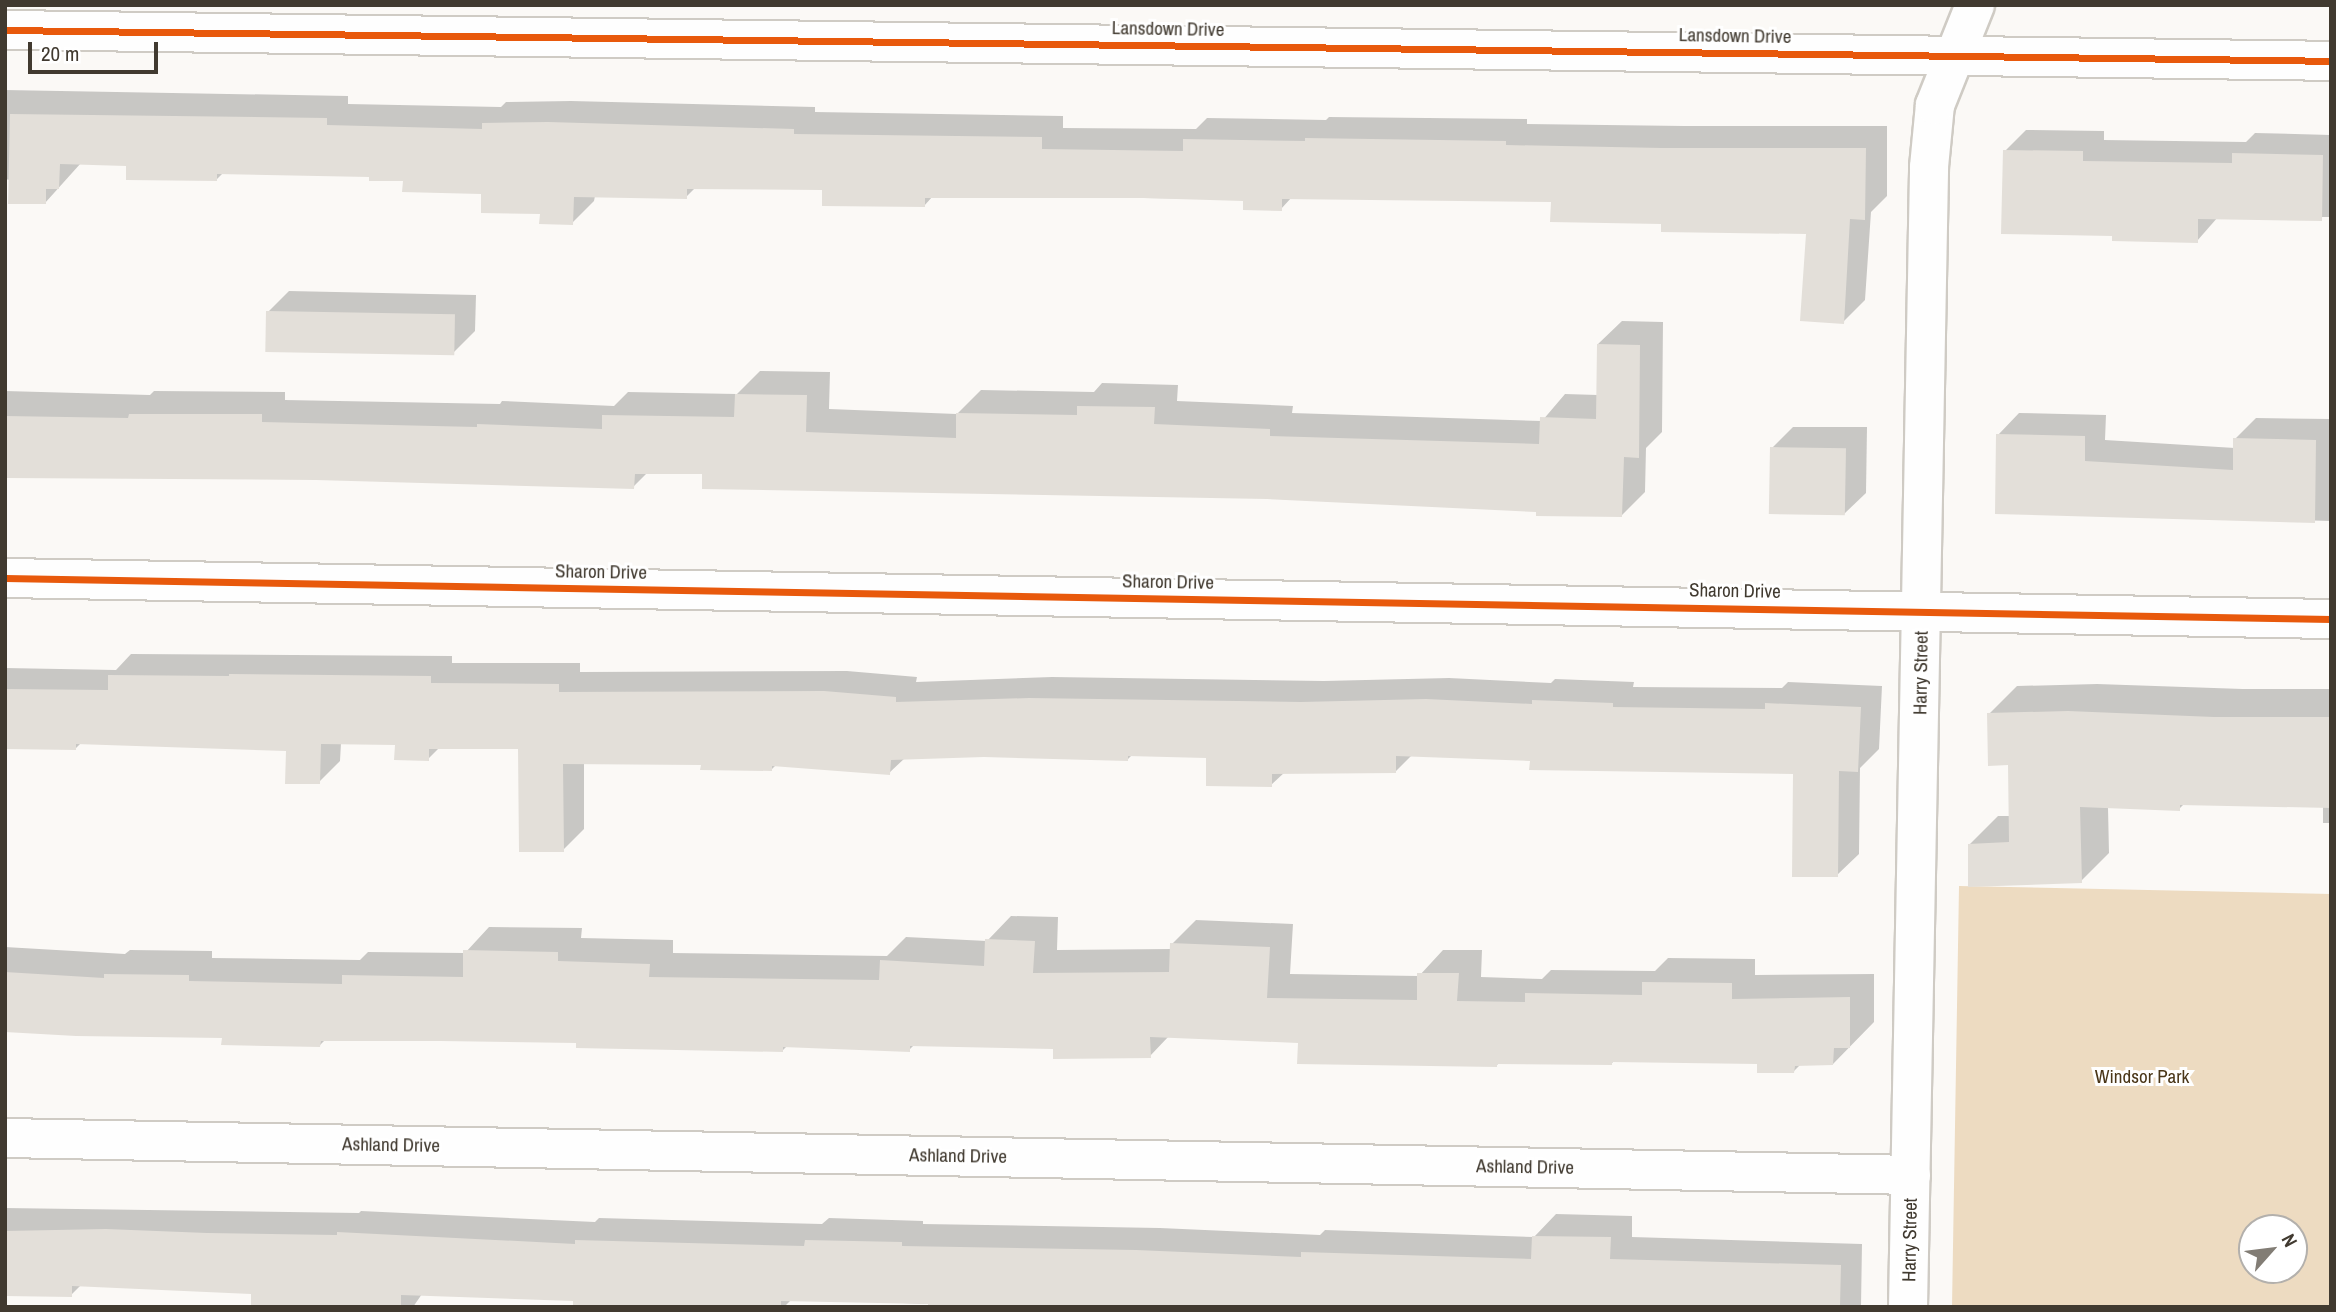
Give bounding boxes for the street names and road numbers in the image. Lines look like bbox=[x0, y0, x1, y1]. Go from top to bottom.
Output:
street label: Lansdown Drive bbox=[1112, 17, 1224, 41]
street label: Lansdown Drive bbox=[1679, 24, 1791, 48]
street label: Sharon Drive bbox=[555, 560, 647, 584]
street label: Sharon Drive bbox=[1122, 570, 1214, 594]
street label: Sharon Drive bbox=[1689, 579, 1781, 603]
street label: Harry Street bbox=[1909, 631, 1933, 715]
street label: Ashland Drive bbox=[342, 1133, 440, 1157]
street label: Ashland Drive bbox=[909, 1144, 1007, 1168]
street label: Ashland Drive bbox=[1476, 1155, 1574, 1179]
street label: Harry Street bbox=[1898, 1198, 1922, 1282]

